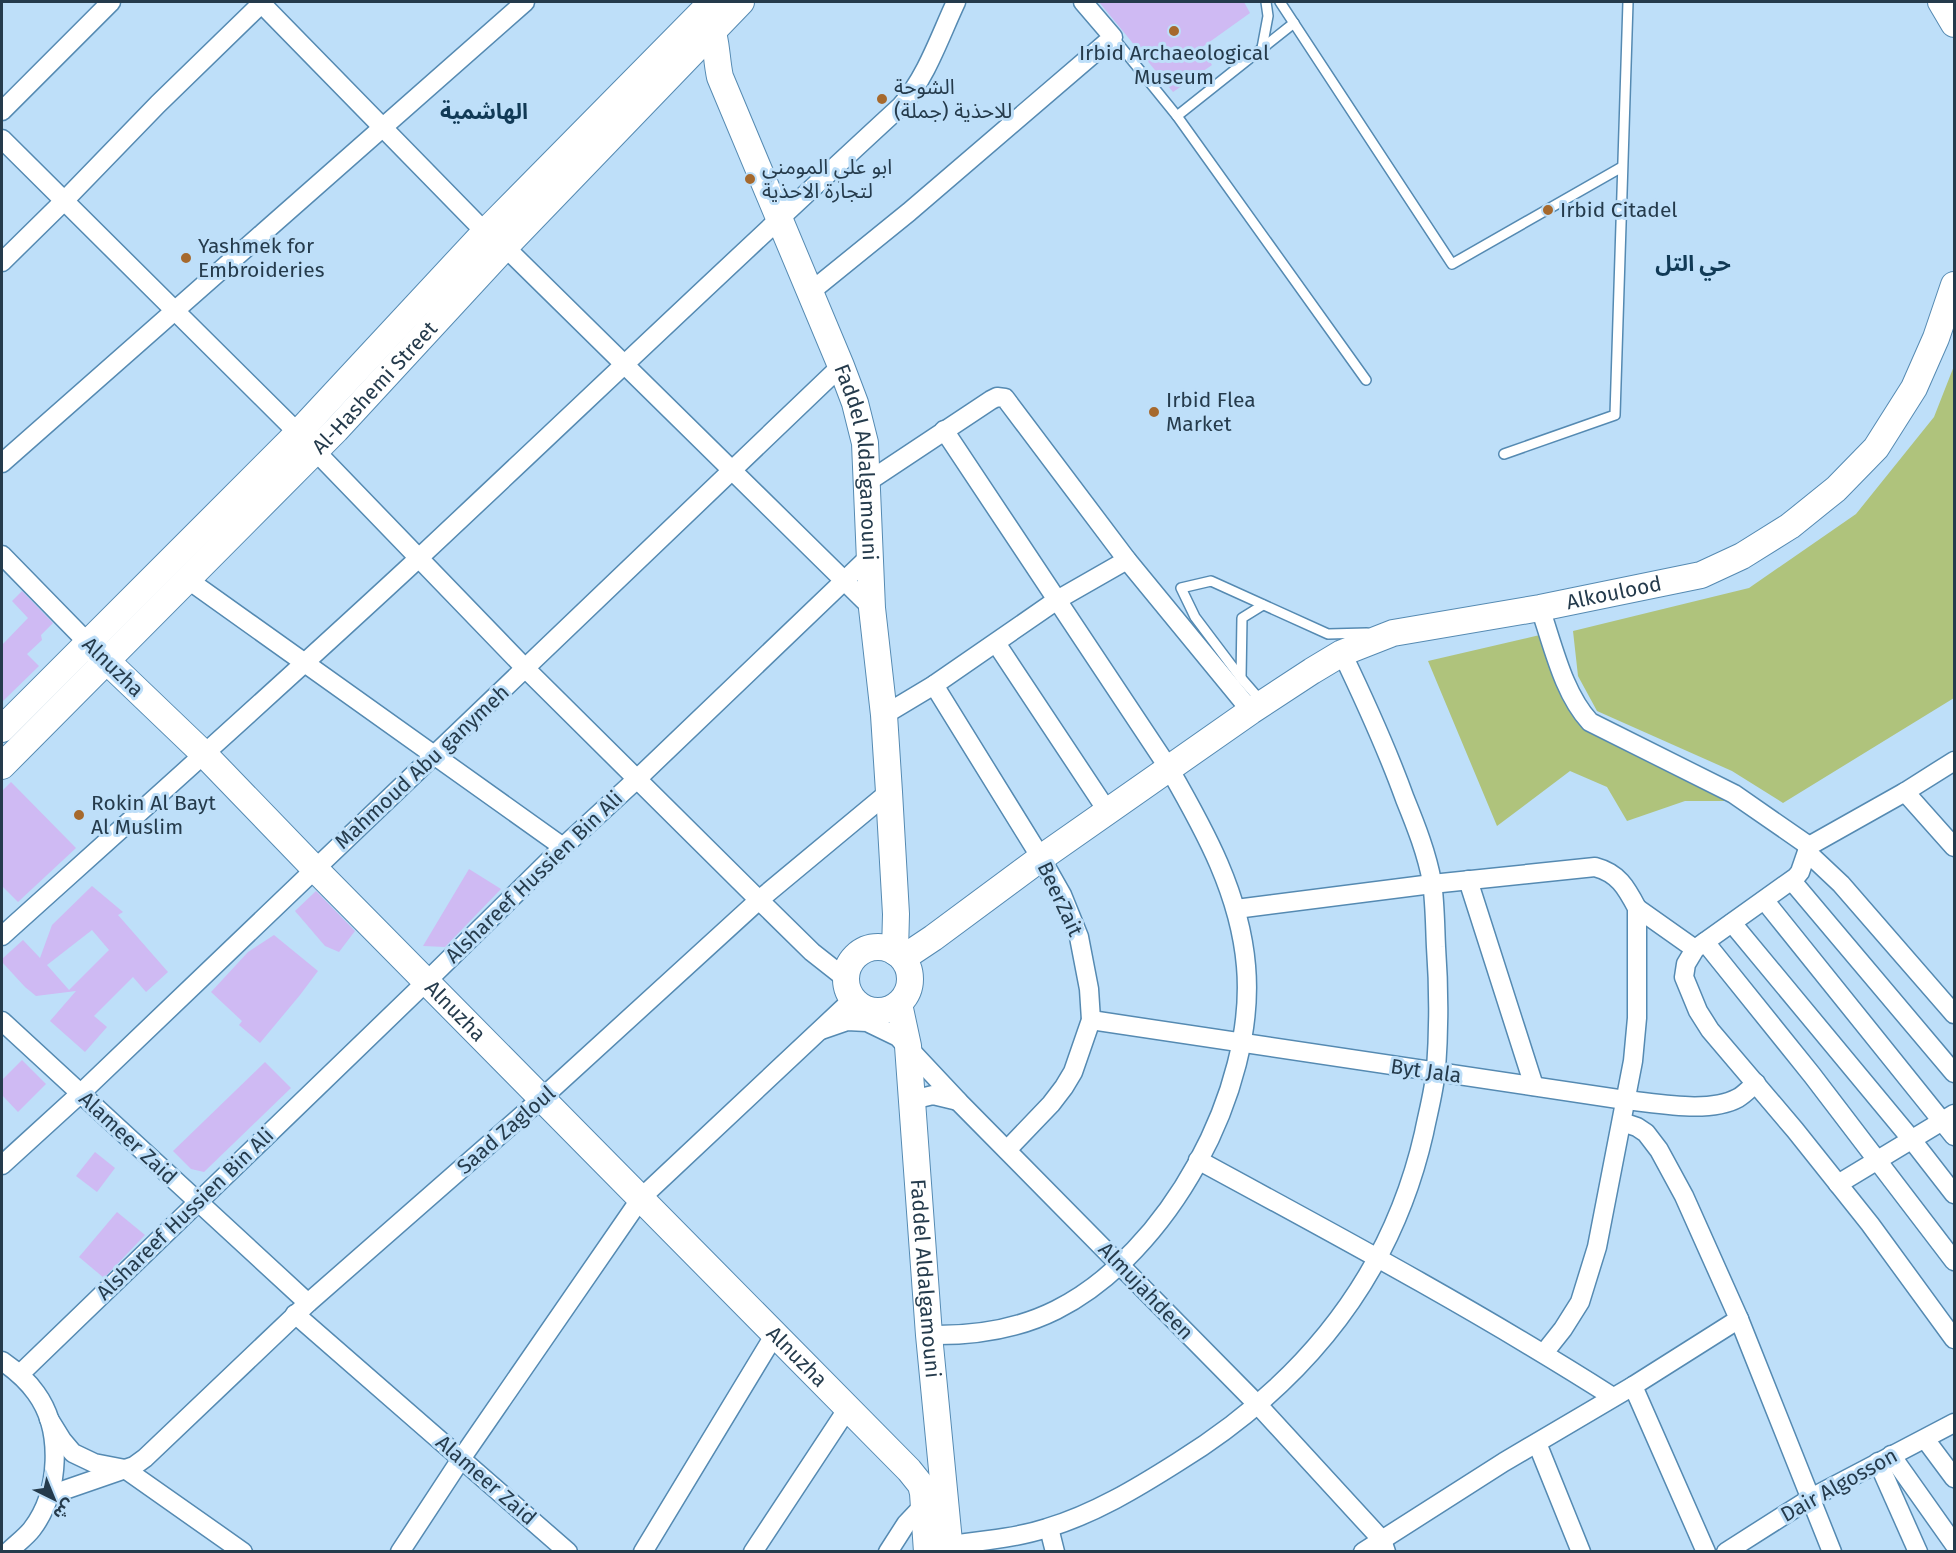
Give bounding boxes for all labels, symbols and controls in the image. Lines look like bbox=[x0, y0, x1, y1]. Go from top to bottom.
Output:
marker: Irbid Archaeological Museum bbox=[1167, 24, 1181, 38]
place label: Irbid Archaeological Museum bbox=[1079, 40, 1269, 90]
place label: الشوحة للاحذية (جملة) bbox=[894, 74, 1012, 124]
marker: الشوحة للاحذية (جملة) bbox=[875, 92, 889, 106]
district label: الهاشمية bbox=[440, 98, 528, 125]
place label: ابو علي المومني لتجارة الاحذية bbox=[762, 154, 892, 204]
marker: ابو علي المومني لتجارة الاحذية bbox=[743, 172, 757, 186]
place label: Irbid Citadel bbox=[1560, 197, 1678, 223]
marker: Irbid Citadel bbox=[1541, 203, 1555, 217]
place label: Yashmek for Embroideries bbox=[198, 233, 325, 283]
district label: حي التل bbox=[1655, 250, 1731, 281]
marker: Yashmek for Embroideries bbox=[179, 251, 193, 265]
street label: Al-Hashemi Street bbox=[306, 316, 443, 460]
street label: Faddel Aldalgamouni bbox=[828, 360, 883, 561]
place label: Irbid Flea Market bbox=[1166, 387, 1256, 437]
marker: Irbid Flea Market bbox=[1147, 405, 1161, 419]
street label: Alkoulood bbox=[1564, 570, 1664, 615]
street label: Alnuzha bbox=[77, 631, 149, 703]
street label: Mahmoud Abu ganymeh bbox=[329, 679, 515, 855]
street label: Alshareef Hussien Bin Ali bbox=[440, 785, 628, 969]
place label: Rokin Al Bayt Al Muslim bbox=[91, 790, 216, 840]
marker: Rokin Al Bayt Al Muslim bbox=[72, 808, 86, 822]
street label: BeerZait bbox=[1031, 858, 1089, 941]
street label: Alnuzha bbox=[419, 975, 491, 1047]
street label: Byt Jala bbox=[1389, 1053, 1463, 1089]
street label: Saad Zagloul bbox=[452, 1080, 560, 1180]
street label: Alameer Zaid bbox=[74, 1086, 182, 1190]
street label: Alshareef Hussien Bin Ali bbox=[91, 1122, 279, 1306]
street label: Faddel Aldalgamouni bbox=[905, 1178, 946, 1379]
street label: Almujahdeen bbox=[1093, 1237, 1199, 1345]
street label: Alnuzha bbox=[761, 1321, 833, 1393]
street label: Alameer Zaid bbox=[430, 1429, 542, 1531]
street label: Dair Algosson bbox=[1776, 1442, 1902, 1528]
north arrow bbox=[24, 1469, 84, 1529]
text: ش bbox=[49, 1495, 78, 1524]

